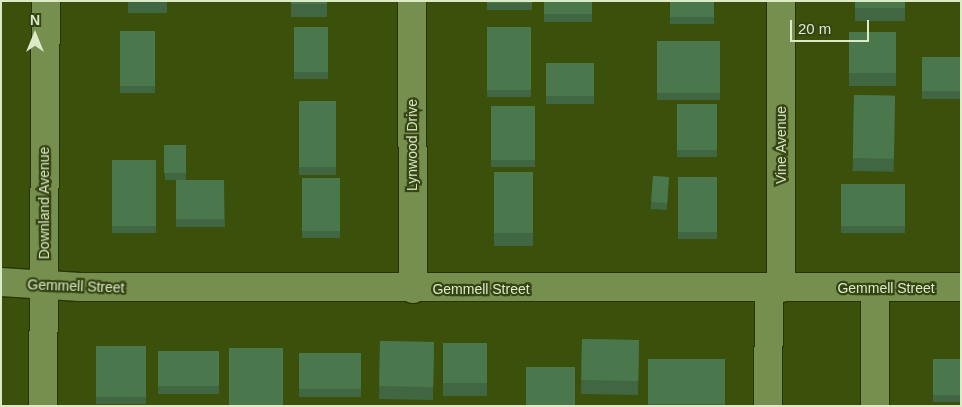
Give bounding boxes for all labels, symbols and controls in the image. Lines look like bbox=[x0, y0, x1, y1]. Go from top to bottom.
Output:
north arrow bbox=[10, 10, 60, 60]
scale bar bbox=[792, 10, 871, 42]
text: N bbox=[30, 12, 40, 28]
text: 20 m bbox=[798, 20, 831, 37]
street label: Lynwood Drive bbox=[404, 99, 420, 191]
street label: Vine Avenue bbox=[773, 106, 789, 184]
street label: Downland Avenue bbox=[36, 146, 52, 260]
street label: Gemmell Street bbox=[27, 276, 125, 296]
street label: Gemmell Street bbox=[837, 280, 935, 296]
street label: Gemmell Street bbox=[432, 281, 530, 297]

